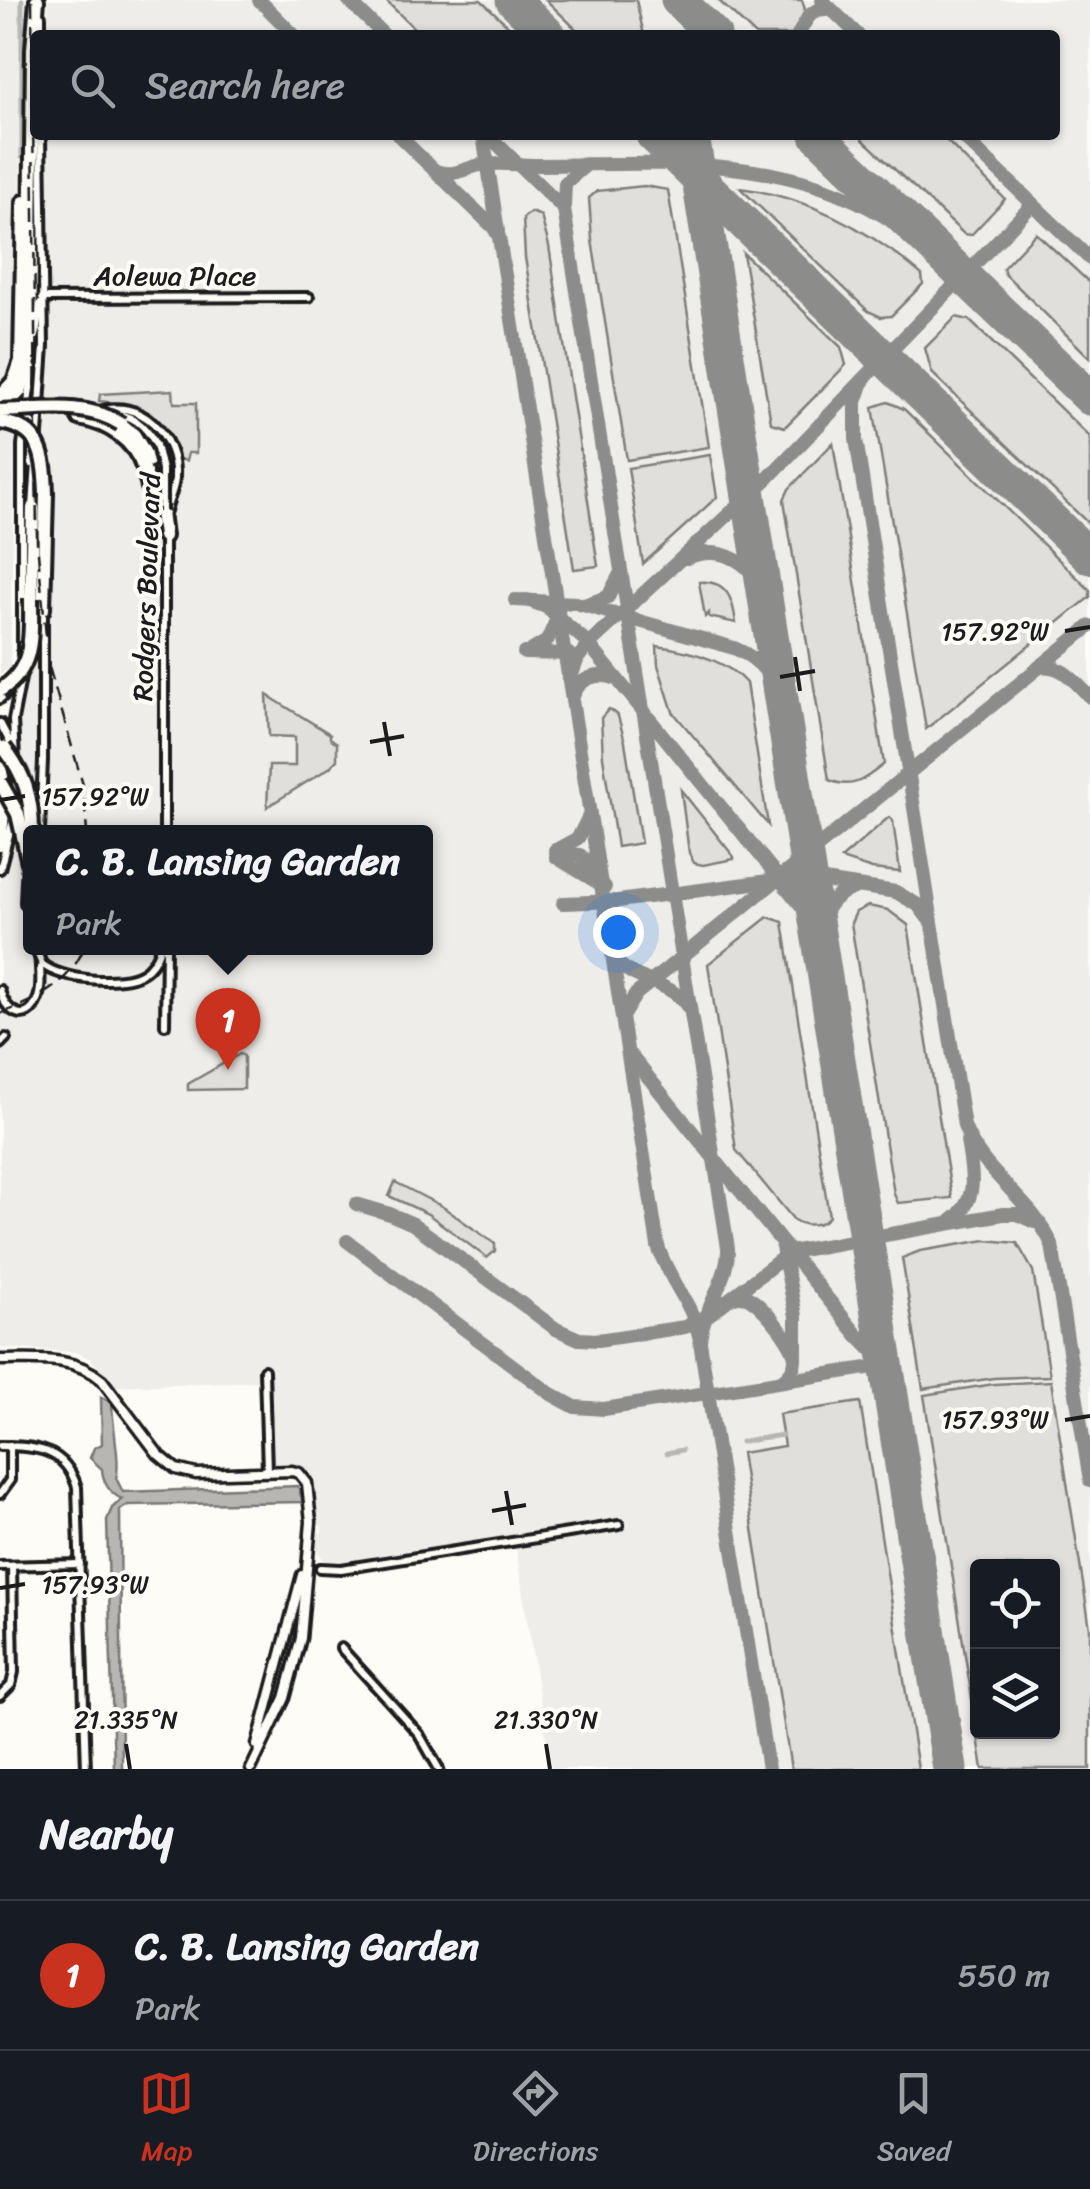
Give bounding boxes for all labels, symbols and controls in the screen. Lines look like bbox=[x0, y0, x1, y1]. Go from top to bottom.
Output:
search box bbox=[30, 30, 1060, 140]
text: Search here bbox=[145, 52, 345, 119]
icon: search bbox=[65, 58, 120, 113]
street label: Aolewa Place bbox=[92, 251, 257, 300]
street label: Rodgers Boulevard bbox=[118, 470, 175, 702]
text: 157.92°W bbox=[941, 609, 1050, 654]
text: 157.92°W bbox=[41, 774, 150, 819]
popup bbox=[23, 825, 433, 955]
text: C. B. Lansing Garden bbox=[56, 828, 400, 895]
text: Park bbox=[56, 895, 122, 952]
your location bbox=[593, 907, 644, 958]
pin: 1 bbox=[196, 988, 260, 1070]
text: 157.93°W bbox=[942, 1397, 1049, 1442]
map controls bbox=[970, 1559, 1060, 1739]
button: locate bbox=[970, 1559, 1060, 1649]
text: 157.93°W bbox=[42, 1562, 149, 1607]
button: layers bbox=[970, 1649, 1060, 1739]
text: 21.335°N bbox=[74, 1697, 178, 1742]
text: 21.330°N bbox=[494, 1697, 599, 1742]
text: Nearby bbox=[40, 1797, 173, 1871]
text: C. B. Lansing Garden bbox=[135, 1913, 479, 1980]
text: 1 bbox=[66, 1947, 79, 2004]
text: 550 m bbox=[958, 1947, 1050, 2004]
text: Park bbox=[135, 1980, 201, 2037]
tab: Map bbox=[139, 2066, 194, 2175]
tab: Directions bbox=[473, 2066, 598, 2175]
tab: Saved bbox=[877, 2066, 951, 2175]

